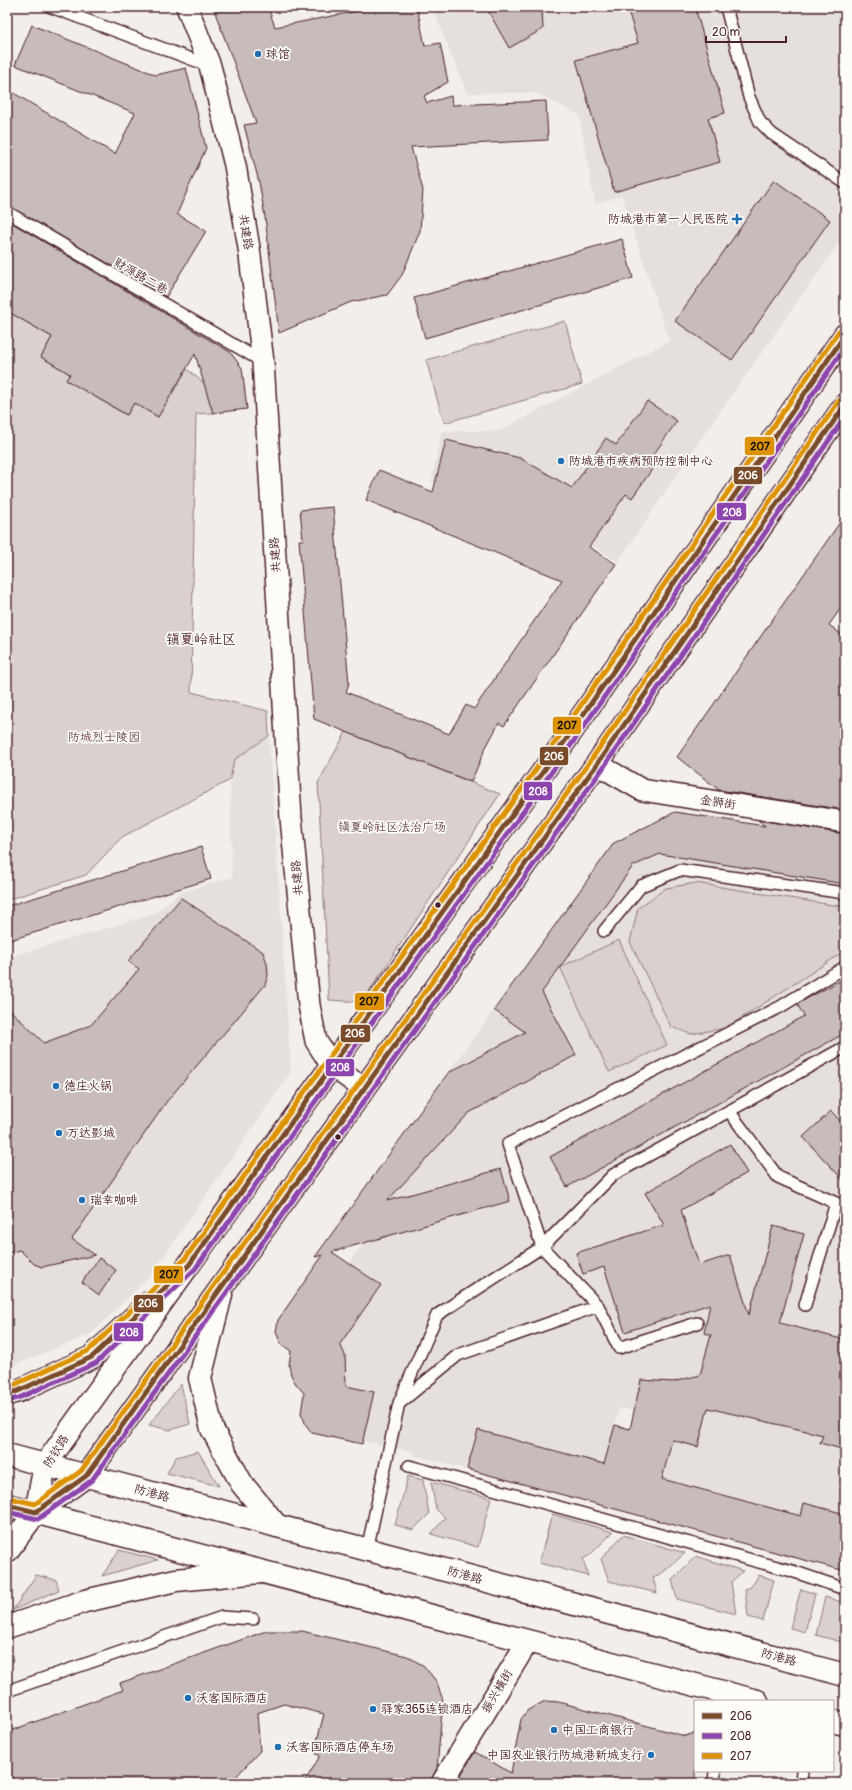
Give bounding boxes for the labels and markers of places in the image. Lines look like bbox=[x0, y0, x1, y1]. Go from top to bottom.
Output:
place label: 球馆 bbox=[266, 47, 290, 62]
marker: 球馆 bbox=[253, 49, 263, 59]
place label: 防城港市第一人民医院 bbox=[608, 212, 728, 227]
marker: 防城港市第一人民医院 bbox=[731, 213, 743, 225]
place label: 防城港市疾病预防控制中心 bbox=[569, 454, 713, 469]
marker: 防城港市疾病预防控制中心 bbox=[556, 456, 566, 466]
unlabelled marker bbox=[433, 900, 443, 910]
place label: 德庄火锅 bbox=[64, 1079, 112, 1094]
marker: 德庄火锅 bbox=[51, 1081, 61, 1091]
place label: 万达影城 bbox=[67, 1126, 115, 1141]
marker: 万达影城 bbox=[54, 1128, 64, 1138]
unlabelled marker bbox=[333, 1132, 343, 1142]
place label: 瑞幸咖啡 bbox=[90, 1193, 138, 1208]
marker: 瑞幸咖啡 bbox=[77, 1195, 87, 1205]
place label: 沃客国际酒店 bbox=[196, 1691, 268, 1706]
marker: 沃客国际酒店 bbox=[183, 1693, 193, 1703]
place label: 驿家365连锁酒店 bbox=[381, 1702, 473, 1717]
marker: 驿家365连锁酒店 bbox=[368, 1704, 378, 1714]
place label: 中国工商银行 bbox=[562, 1723, 634, 1738]
marker: 中国工商银行 bbox=[549, 1725, 559, 1735]
place label: 沃客国际酒店停车场 bbox=[286, 1740, 394, 1755]
marker: 沃客国际酒店停车场 bbox=[273, 1742, 283, 1752]
place label: 中国农业银行防城港新城支行 bbox=[487, 1748, 643, 1763]
marker: 中国农业银行防城港新城支行 bbox=[646, 1750, 656, 1760]

